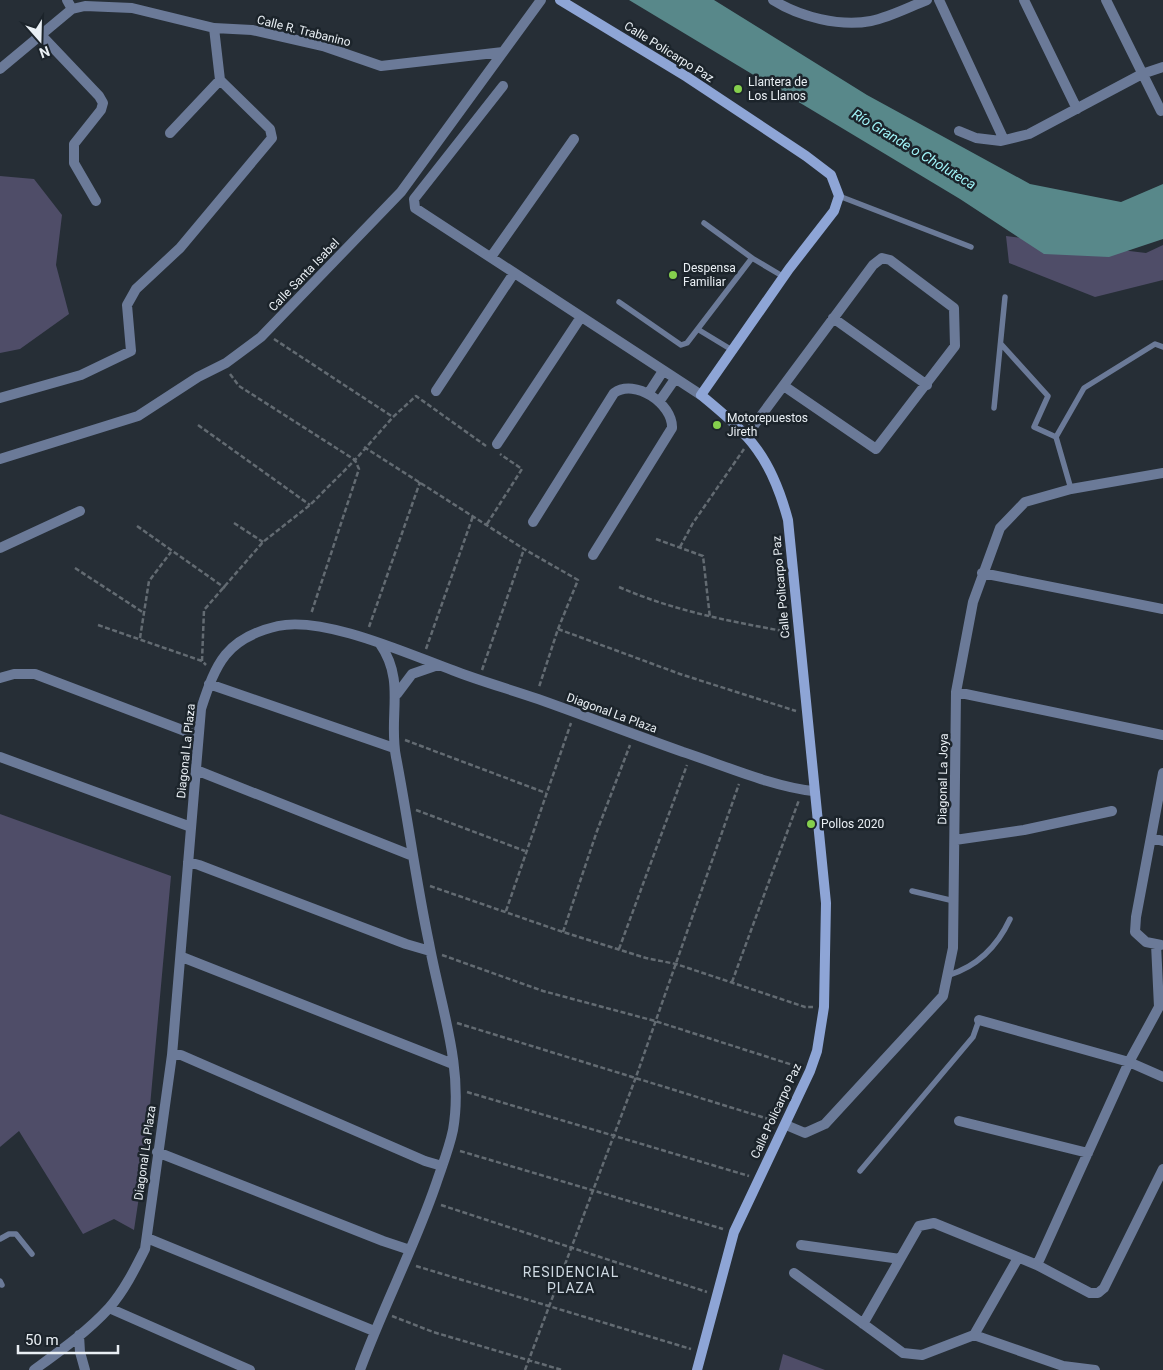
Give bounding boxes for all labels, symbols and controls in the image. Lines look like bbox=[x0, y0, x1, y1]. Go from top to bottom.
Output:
street label: Calle R. Trabanino bbox=[256, 13, 352, 49]
north arrow bbox=[15, 15, 65, 65]
street label: Calle Policarpo Paz bbox=[622, 19, 716, 85]
text: N bbox=[37, 43, 52, 61]
place label: Llantera de Los Llanos bbox=[748, 75, 807, 103]
marker: Llantera de Los Llanos bbox=[732, 83, 744, 95]
water label: Río Grande o Choluteca bbox=[849, 106, 979, 192]
street label: Calle Santa Isabel bbox=[266, 236, 342, 314]
place label: Despensa Familiar bbox=[683, 261, 736, 289]
marker: Despensa Familiar bbox=[667, 269, 679, 281]
place label: Motorepuestos Jireth bbox=[727, 411, 808, 439]
marker: Motorepuestos Jireth bbox=[711, 419, 723, 431]
street label: Calle Policarpo Paz bbox=[770, 535, 792, 639]
street label: Diagonal La Plaza bbox=[565, 690, 659, 736]
street label: Diagonal La Plaza bbox=[174, 703, 198, 799]
street label: Diagonal La Joya bbox=[935, 733, 951, 825]
place label: Pollos 2020 bbox=[821, 817, 884, 831]
marker: Pollos 2020 bbox=[805, 818, 817, 830]
street label: Calle Policarpo Paz bbox=[748, 1061, 804, 1161]
street label: Diagonal La Plaza bbox=[131, 1105, 159, 1201]
district label: RESIDENCIAL PLAZA bbox=[523, 1264, 619, 1296]
scale bar bbox=[18, 1322, 118, 1354]
text: 50 m bbox=[25, 1331, 59, 1349]

